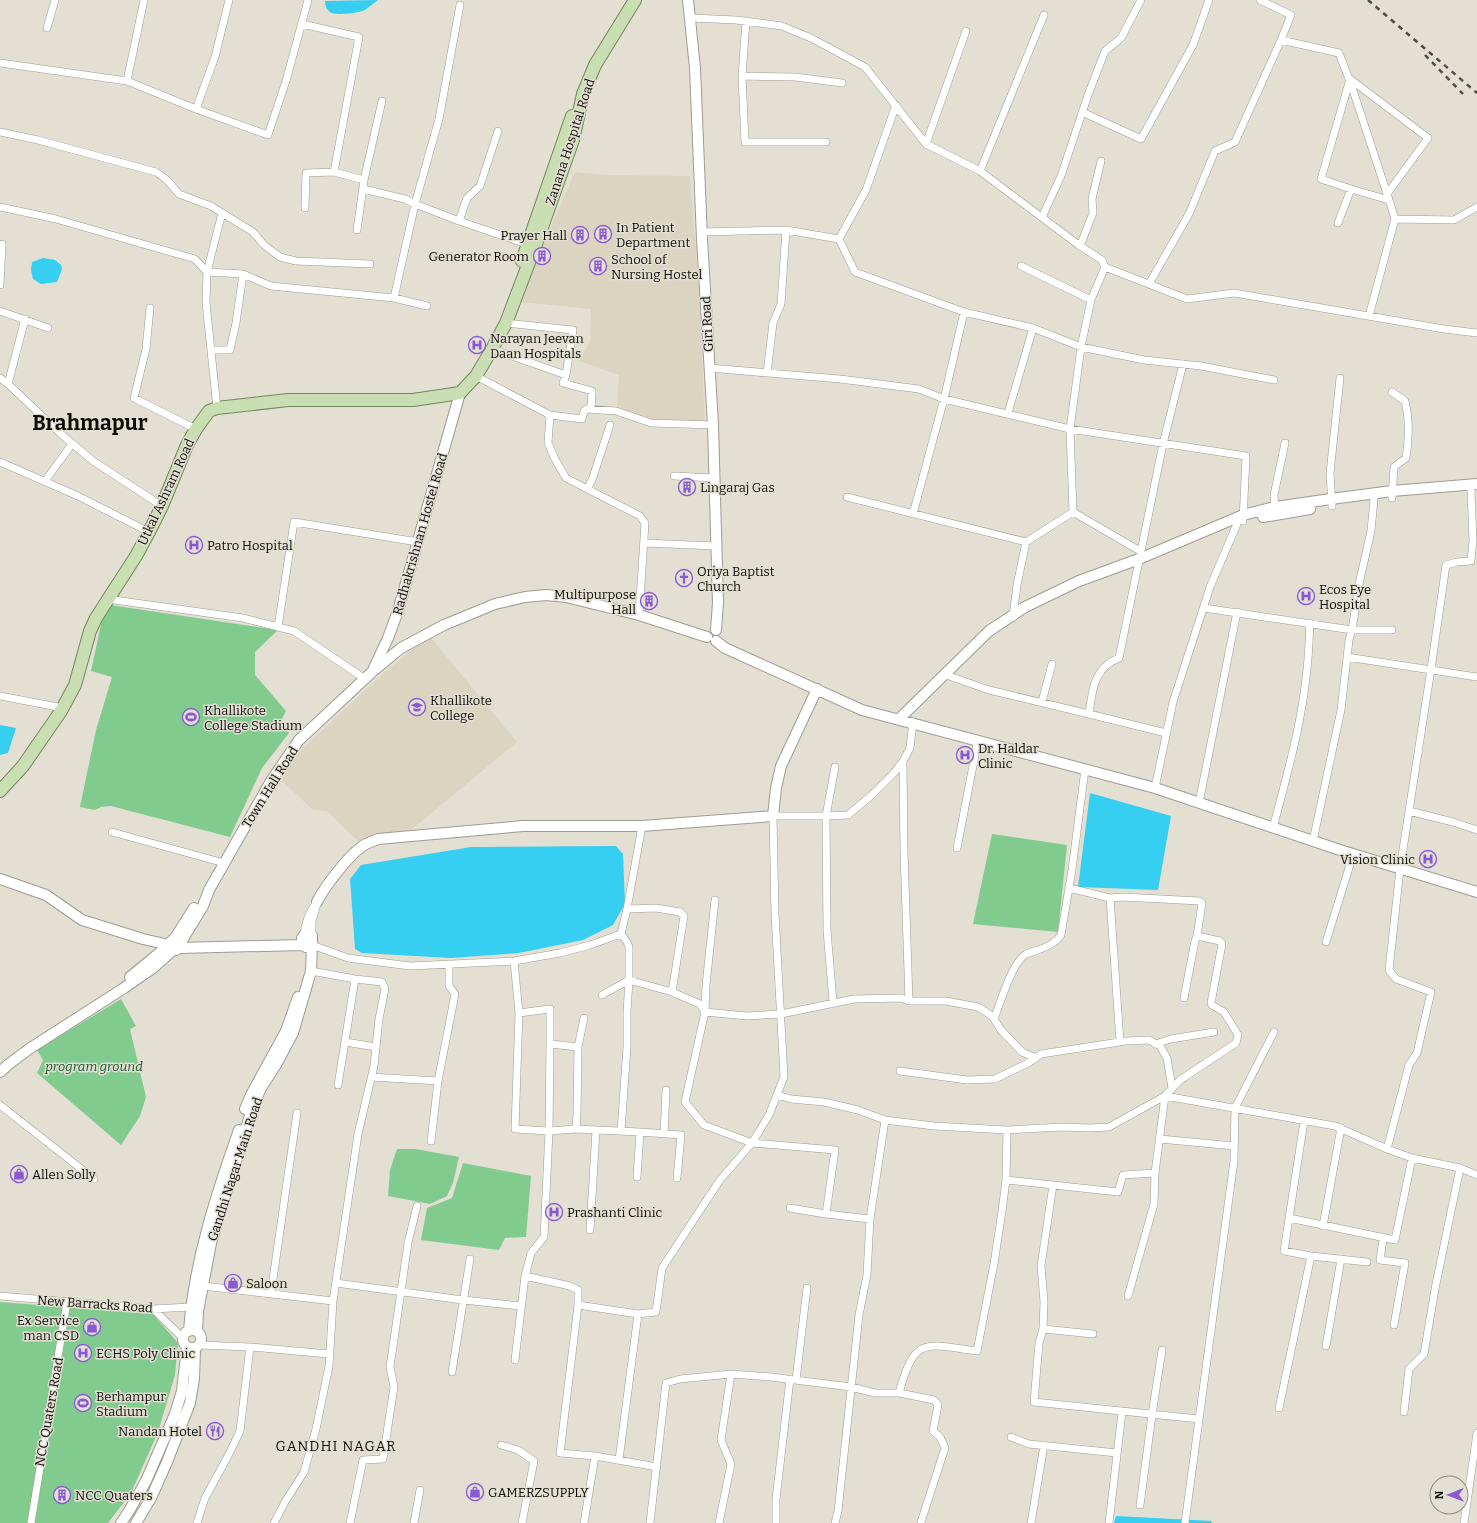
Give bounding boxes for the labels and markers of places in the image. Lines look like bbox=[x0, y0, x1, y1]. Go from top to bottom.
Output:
place label: In Patient Department bbox=[616, 220, 690, 250]
building icon: In Patient Department bbox=[593, 224, 613, 244]
building icon: Prayer Hall bbox=[570, 225, 590, 245]
place label: Prayer Hall bbox=[501, 228, 567, 243]
building icon: Generator Room bbox=[532, 246, 552, 266]
place label: Generator Room bbox=[429, 249, 530, 264]
place label: School of Nursing Hostel bbox=[611, 252, 703, 282]
building icon: School of Nursing Hostel bbox=[588, 256, 608, 276]
place label: Narayan Jeevan Daan Hospitals bbox=[490, 331, 585, 361]
hospital icon: Narayan Jeevan Daan Hospitals bbox=[467, 335, 487, 355]
building icon: Lingaraj Gas bbox=[677, 477, 697, 497]
place label: Lingaraj Gas bbox=[700, 480, 775, 495]
hospital icon: Patro Hospital bbox=[184, 535, 204, 555]
place label: Patro Hospital bbox=[207, 538, 293, 553]
place label: Oriya Baptist Church bbox=[697, 564, 775, 594]
church icon: Oriya Baptist Church bbox=[674, 568, 694, 588]
place label: Ecos Eye Hospital bbox=[1319, 582, 1371, 612]
hospital icon: Ecos Eye Hospital bbox=[1296, 586, 1316, 606]
place label: Multipurpose Hall bbox=[554, 587, 636, 617]
building icon: Multipurpose Hall bbox=[639, 591, 659, 611]
place label: Khallikote College bbox=[430, 693, 492, 723]
school or university icon: Khallikote College bbox=[407, 697, 427, 717]
place label: Khallikote College Stadium bbox=[204, 703, 303, 733]
sports icon: Khallikote College Stadium bbox=[181, 707, 201, 727]
place label: Dr. Haldar Clinic bbox=[978, 741, 1039, 771]
hospital icon: Dr. Haldar Clinic bbox=[955, 745, 975, 765]
hospital icon: Vision Clinic bbox=[1418, 849, 1438, 869]
place label: Vision Clinic bbox=[1340, 852, 1415, 867]
shop icon: Allen Solly bbox=[9, 1164, 29, 1184]
place label: Allen Solly bbox=[32, 1167, 96, 1182]
hospital icon: Prashanti Clinic bbox=[544, 1202, 564, 1222]
place label: Prashanti Clinic bbox=[567, 1205, 663, 1220]
shop icon: Saloon bbox=[223, 1273, 243, 1293]
place label: Saloon bbox=[246, 1276, 288, 1291]
place label: Ex Service man CSD bbox=[17, 1313, 79, 1343]
shop icon: Ex Service man CSD bbox=[82, 1317, 102, 1337]
hospital icon: ECHS Poly Clinic bbox=[73, 1343, 93, 1363]
place label: ECHS Poly Clinic bbox=[96, 1346, 195, 1361]
place label: Berhampur Stadium bbox=[96, 1389, 166, 1419]
sports icon: Berhampur Stadium bbox=[73, 1393, 93, 1413]
restaurant icon: Nandan Hotel bbox=[205, 1421, 225, 1441]
place label: Nandan Hotel bbox=[118, 1424, 202, 1439]
shop icon: GAMERZSUPPLY bbox=[465, 1482, 485, 1502]
building icon: NCC Quaters bbox=[52, 1485, 72, 1505]
place label: GAMERZSUPPLY bbox=[488, 1485, 589, 1500]
place label: NCC Quaters bbox=[75, 1488, 153, 1503]

